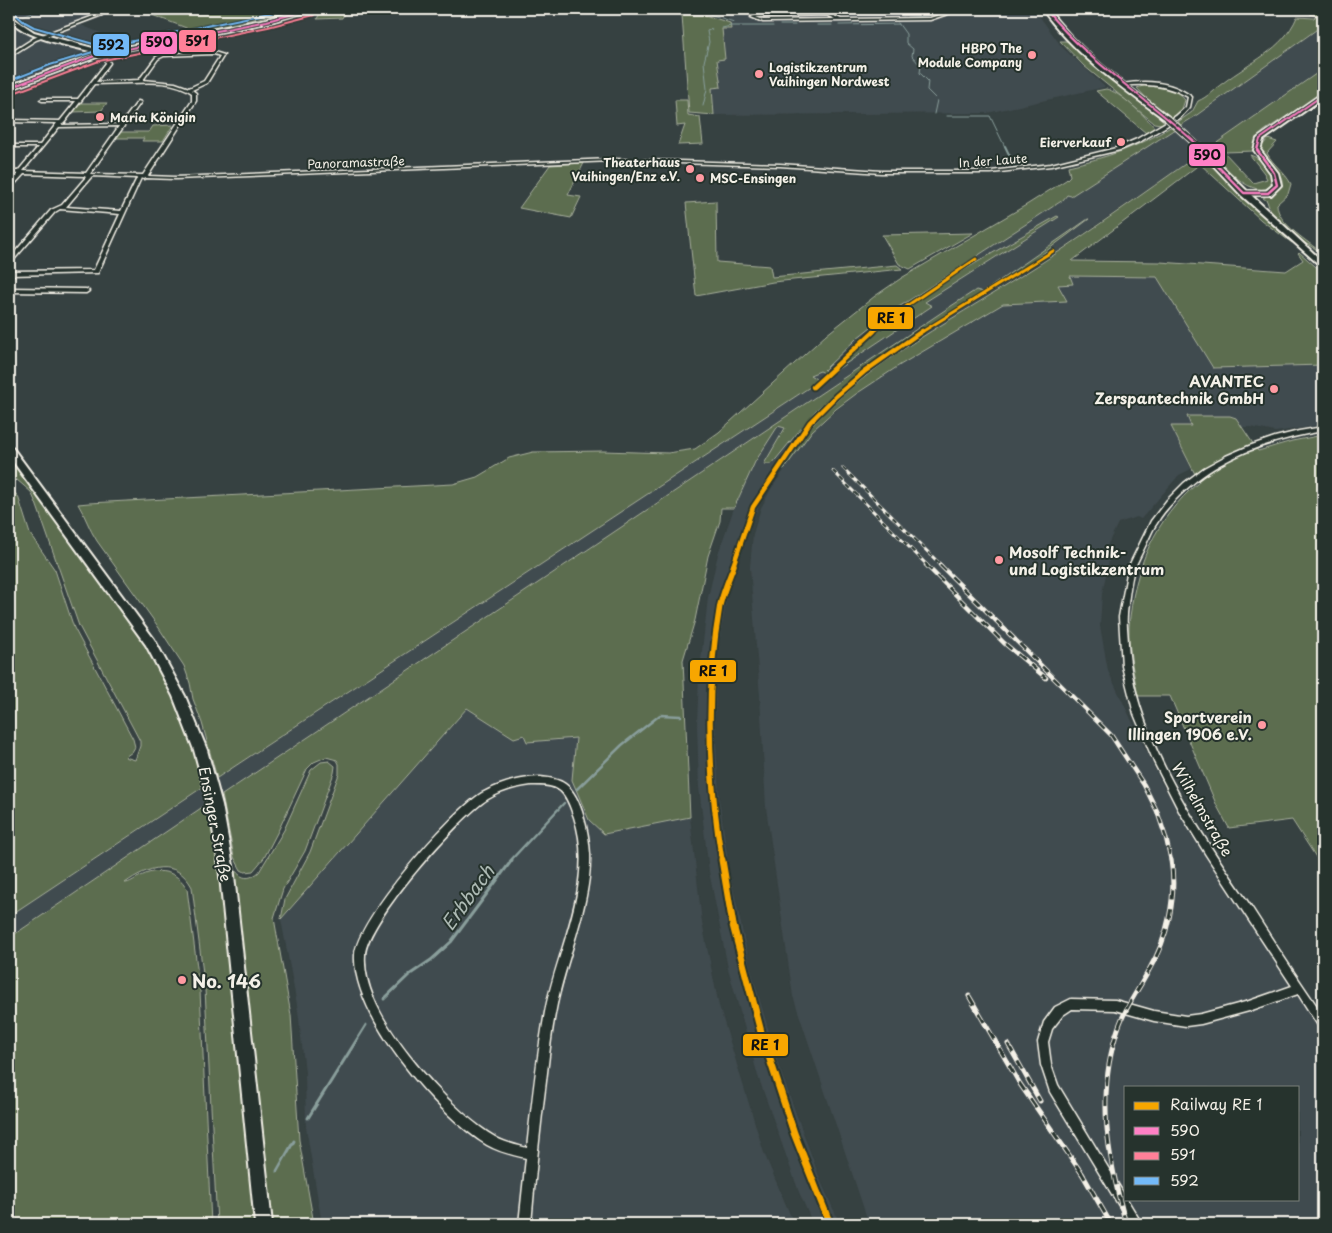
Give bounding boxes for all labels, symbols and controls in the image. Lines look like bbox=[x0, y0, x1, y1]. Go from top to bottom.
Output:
line badge: 591 bbox=[178, 29, 217, 53]
text: 591 bbox=[185, 30, 209, 51]
line badge: 590 bbox=[140, 31, 178, 55]
text: 590 bbox=[145, 31, 173, 52]
line badge: 592 bbox=[92, 33, 130, 57]
text: 592 bbox=[98, 34, 125, 55]
place label: HBPO The Module Company bbox=[918, 39, 1022, 71]
marker: HBPO The Module Company bbox=[1026, 49, 1038, 61]
place label: Logistikzentrum Vaihingen Nordwest bbox=[769, 58, 890, 90]
marker: Logistikzentrum Vaihingen Nordwest bbox=[753, 68, 765, 80]
place label: Maria Königin bbox=[110, 108, 196, 126]
marker: Maria Königin bbox=[94, 111, 106, 123]
place label: Eierverkauf bbox=[1040, 133, 1112, 151]
marker: Eierverkauf bbox=[1115, 136, 1127, 148]
line badge: 590 bbox=[1188, 143, 1226, 167]
text: 590 bbox=[1193, 144, 1221, 165]
street label: In der Laute bbox=[958, 149, 1028, 171]
street label: Panoramastraße bbox=[307, 151, 405, 173]
place label: Theaterhaus Vaihingen/Enz e.V. bbox=[572, 153, 680, 185]
marker: Theaterhaus Vaihingen/Enz e.V. bbox=[684, 163, 696, 175]
place label: MSC-Ensingen bbox=[710, 169, 796, 187]
marker: MSC-Ensingen bbox=[694, 172, 706, 184]
line badge: RE 1 bbox=[867, 306, 914, 330]
text: RE 1 bbox=[877, 307, 905, 328]
place label: AVANTEC Zerspantechnik GmbH bbox=[1095, 369, 1264, 409]
marker: AVANTEC Zerspantechnik GmbH bbox=[1268, 383, 1280, 395]
place label: Mosolf Technik- und Logistikzentrum bbox=[1009, 540, 1164, 580]
marker: Mosolf Technik- und Logistikzentrum bbox=[993, 554, 1005, 566]
line badge: RE 1 bbox=[689, 659, 737, 683]
text: RE 1 bbox=[699, 660, 727, 681]
place label: Sportverein Illingen 1906 e.V. bbox=[1128, 705, 1252, 745]
marker: Sportverein Illingen 1906 e.V. bbox=[1256, 719, 1268, 731]
street label: Wilhelmstraße bbox=[1167, 758, 1239, 860]
street label: Ensinger Straße bbox=[194, 765, 238, 884]
water label: Erbbach bbox=[434, 858, 501, 935]
place label: No. 146 bbox=[192, 967, 261, 994]
marker: No. 146 bbox=[176, 974, 188, 986]
line badge: RE 1 bbox=[742, 1033, 789, 1057]
text: RE 1 bbox=[751, 1034, 779, 1055]
legend bbox=[1124, 1086, 1300, 1200]
text: Railway RE 1 bbox=[1170, 1092, 1262, 1115]
text: 590 bbox=[1170, 1118, 1200, 1141]
text: 591 bbox=[1170, 1142, 1195, 1165]
text: 592 bbox=[1170, 1168, 1199, 1191]

